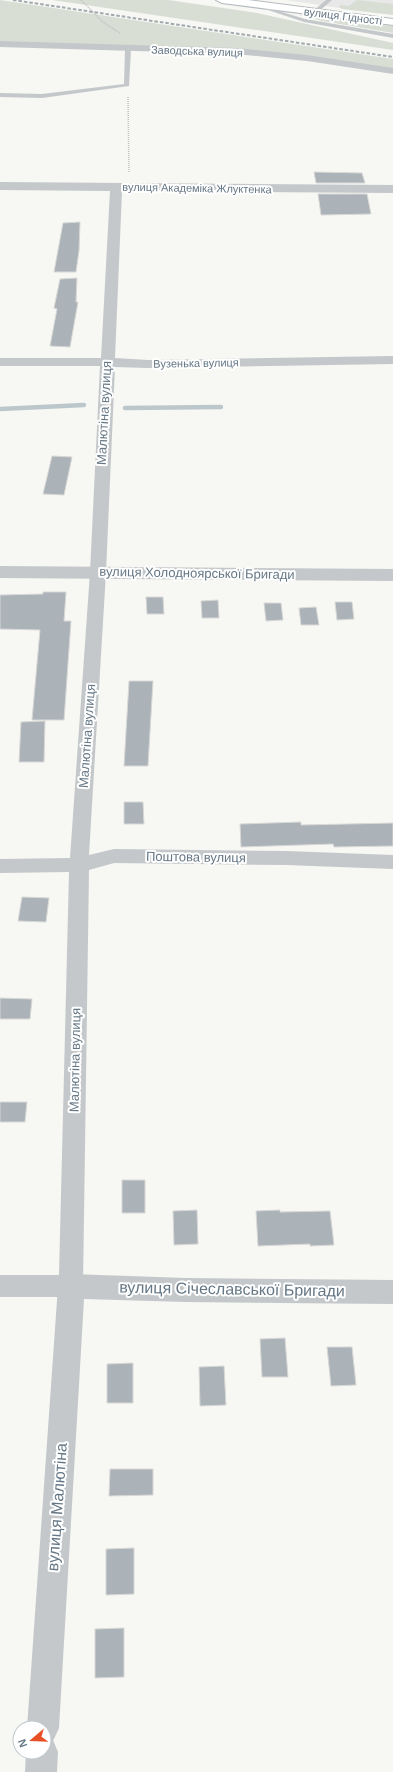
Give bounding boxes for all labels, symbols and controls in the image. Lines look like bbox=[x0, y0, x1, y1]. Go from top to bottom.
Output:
street label: вулиця Гідності bbox=[303, 5, 383, 27]
street label: Заводська вулиця bbox=[151, 43, 243, 59]
street label: вулиця Академіка Жлуктенка bbox=[122, 181, 273, 195]
street label: Вузенька вулиця bbox=[153, 356, 239, 370]
street label: Малютіна вулиця bbox=[94, 361, 114, 465]
street label: вулиця Холодноярської Бригади bbox=[99, 564, 295, 582]
street label: Малютіна вулиця bbox=[76, 683, 98, 789]
street label: Поштова вулиця bbox=[146, 849, 246, 865]
street label: Малютіна вулиця bbox=[67, 1008, 83, 1112]
street label: вулиця Січеславської Бригади bbox=[119, 1279, 345, 1299]
street label: вулиця Малютіна bbox=[44, 1442, 70, 1572]
north arrow bbox=[12, 1720, 52, 1760]
text: N bbox=[16, 1737, 30, 1749]

